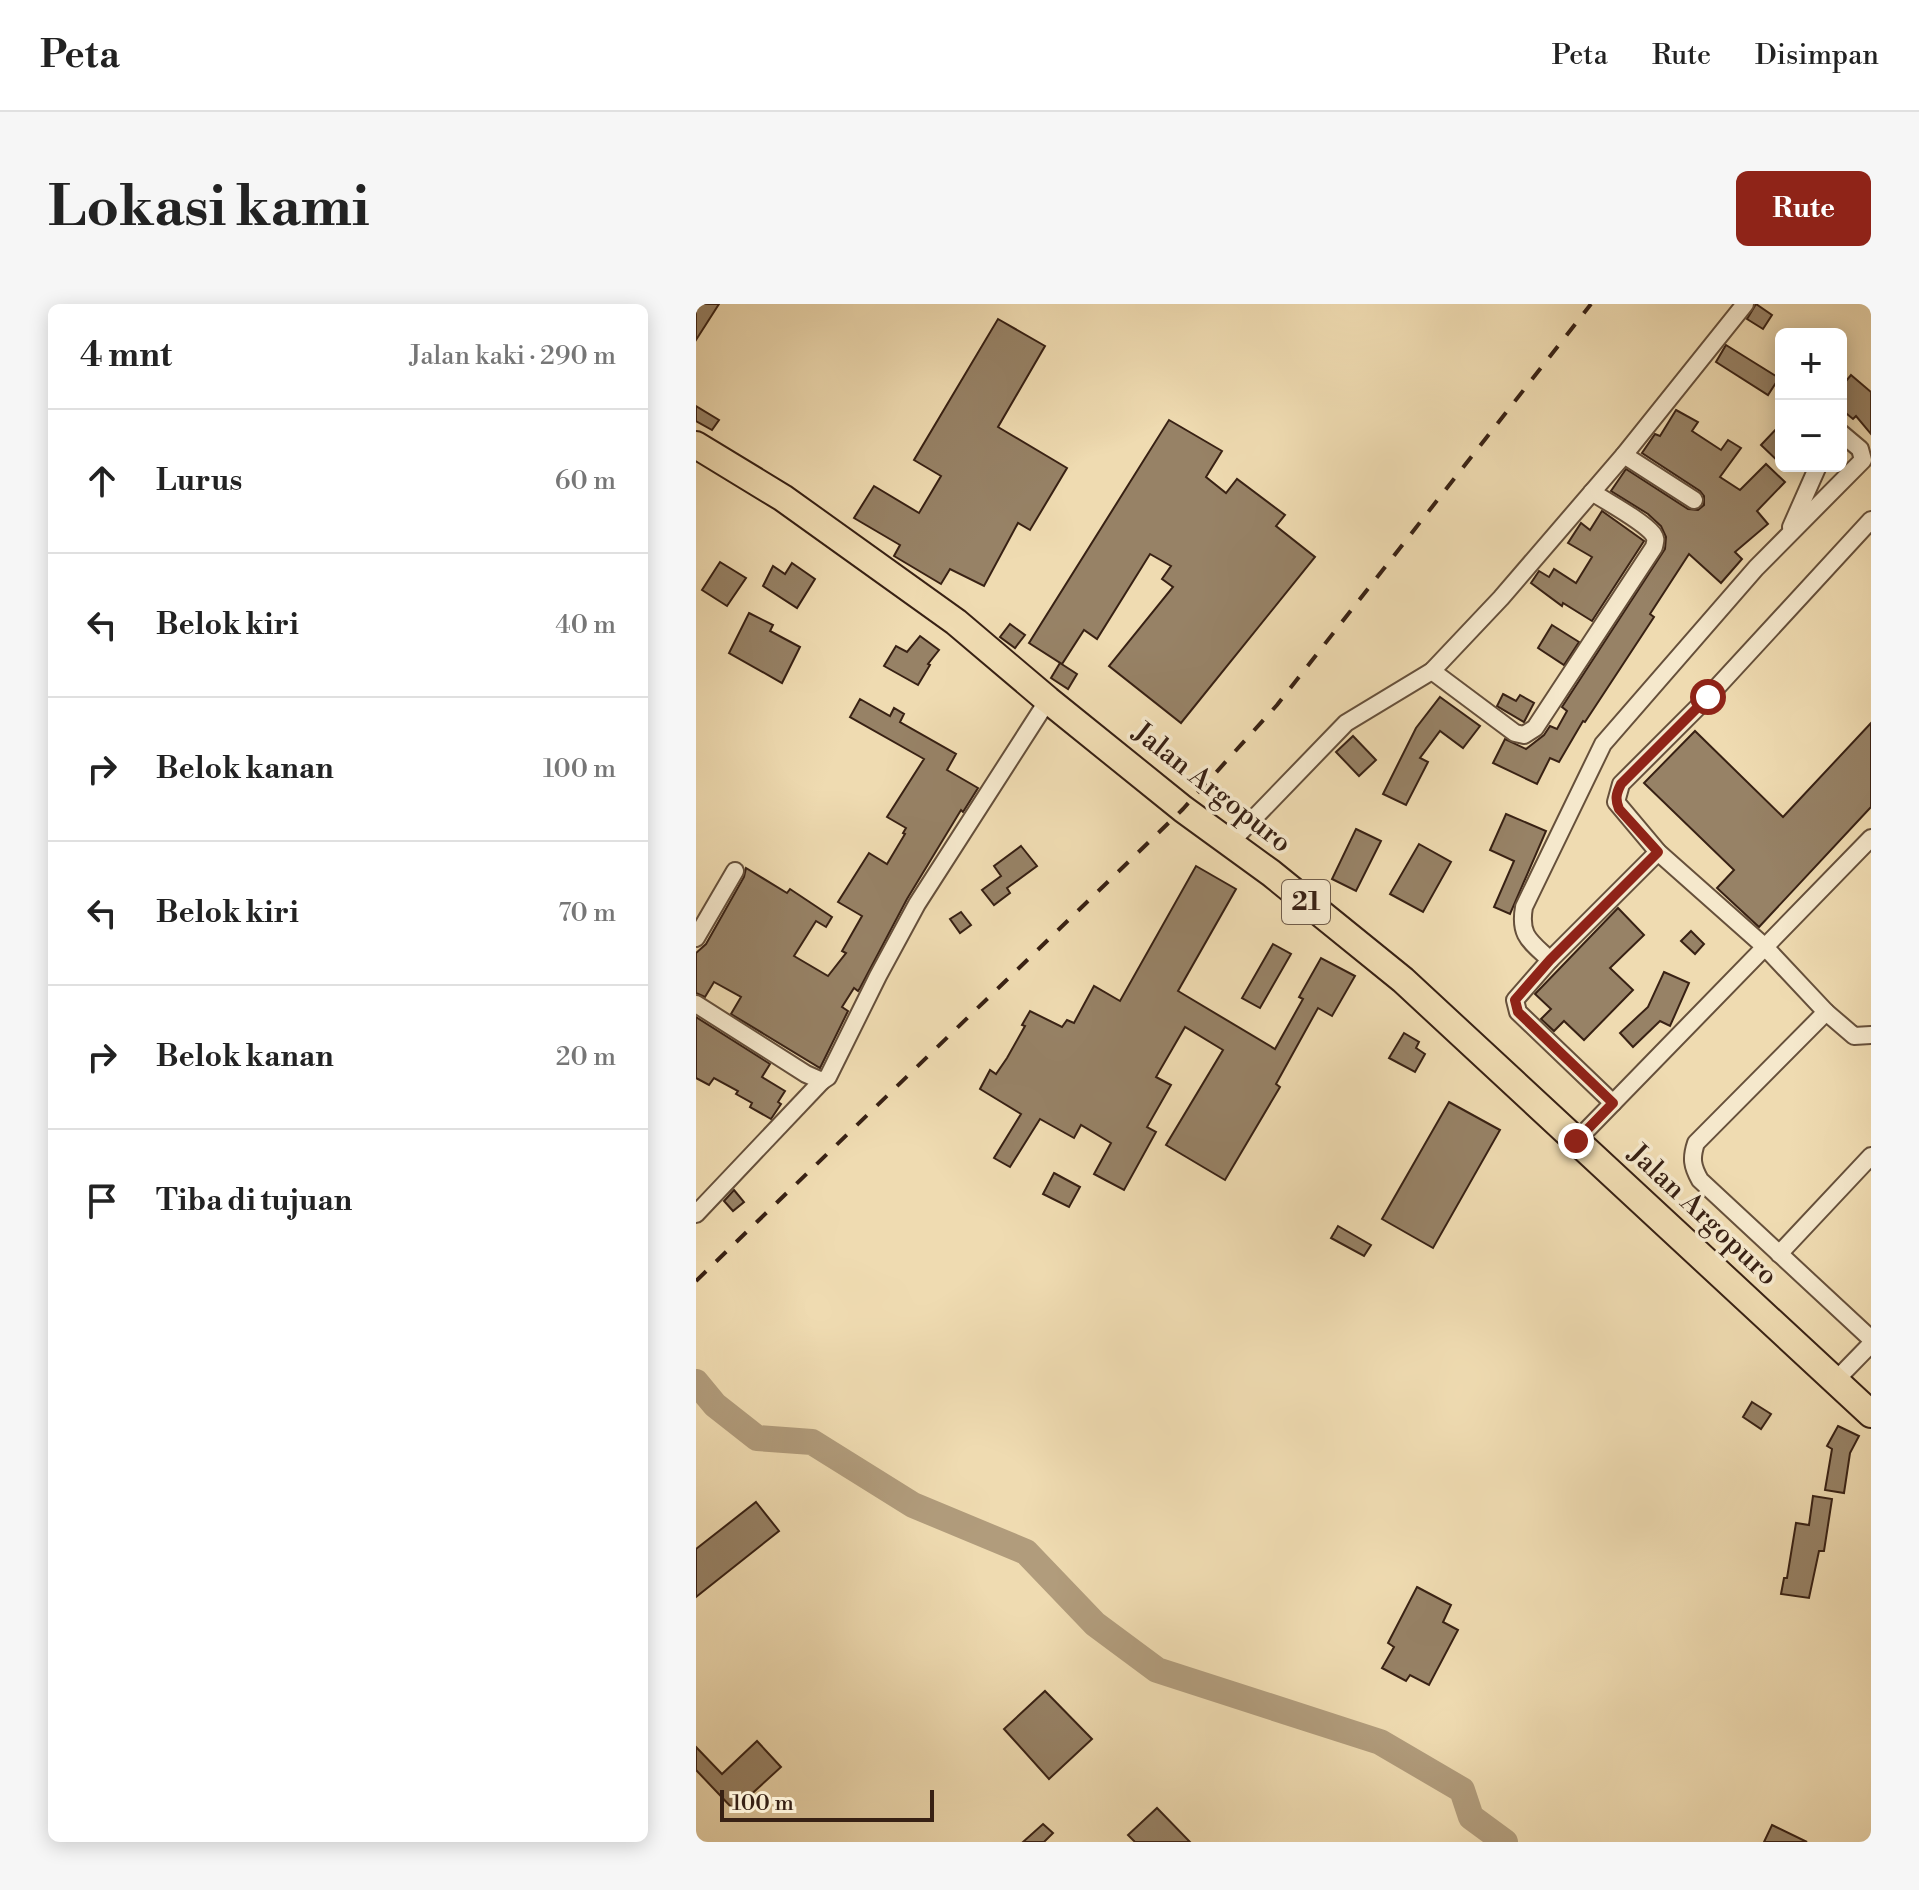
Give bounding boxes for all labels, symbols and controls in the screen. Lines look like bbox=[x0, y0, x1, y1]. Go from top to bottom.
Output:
text: Peta bbox=[40, 32, 120, 79]
text: Peta bbox=[1552, 38, 1608, 73]
text: Rute bbox=[1652, 38, 1711, 73]
text: Disimpan bbox=[1755, 38, 1879, 73]
button: Rute bbox=[1736, 171, 1871, 246]
text: Lokasi kami bbox=[48, 173, 370, 243]
map controls bbox=[1775, 328, 1847, 472]
button: + bbox=[1775, 328, 1847, 400]
text: 4 mnt bbox=[80, 335, 172, 377]
text: Jalan kaki · 290 m bbox=[409, 340, 616, 372]
button: − bbox=[1775, 400, 1847, 472]
icon: ahead bbox=[80, 459, 124, 503]
text: Lurus bbox=[156, 462, 242, 500]
text: 60 m bbox=[555, 465, 616, 497]
icon: left bbox=[80, 603, 124, 647]
text: Belok kiri bbox=[156, 606, 299, 644]
text: 40 m bbox=[555, 609, 616, 641]
route start bbox=[1690, 679, 1726, 715]
street label: Jalan Argopuro bbox=[1125, 715, 1298, 861]
icon: right bbox=[80, 747, 124, 791]
text: Belok kanan bbox=[156, 750, 334, 788]
text: 100 m bbox=[543, 753, 616, 785]
road number: 21 bbox=[1282, 880, 1330, 924]
icon: left bbox=[80, 891, 124, 935]
text: Belok kiri bbox=[156, 894, 299, 932]
text: 70 m bbox=[558, 897, 616, 929]
icon: right bbox=[80, 1035, 124, 1079]
text: Belok kanan bbox=[156, 1038, 334, 1076]
text: 20 m bbox=[556, 1041, 616, 1073]
route end bbox=[1558, 1123, 1594, 1159]
street label: Jalan Argopuro bbox=[1620, 1136, 1785, 1293]
icon: arrive bbox=[80, 1179, 124, 1223]
text: Tiba di tujuan bbox=[156, 1182, 352, 1220]
scale bar bbox=[720, 1786, 934, 1822]
text: 100 m bbox=[732, 1790, 794, 1817]

